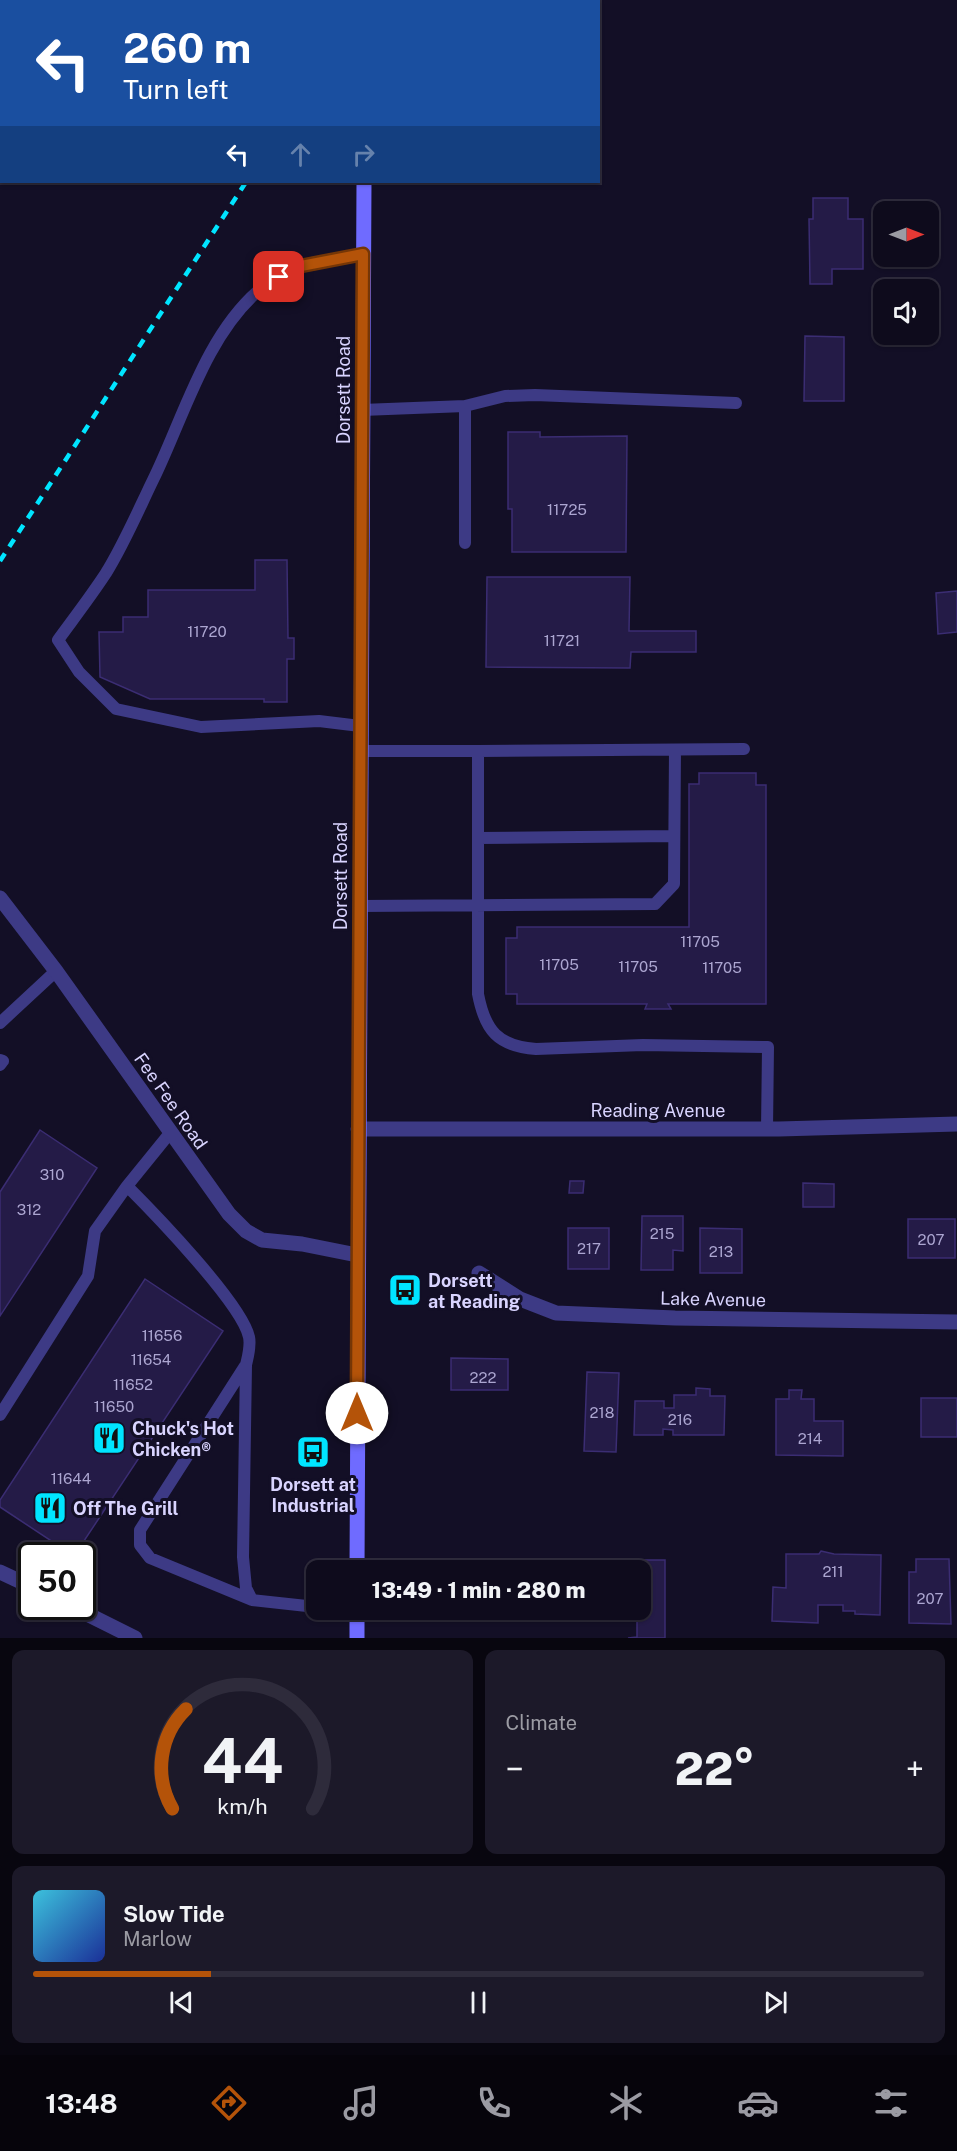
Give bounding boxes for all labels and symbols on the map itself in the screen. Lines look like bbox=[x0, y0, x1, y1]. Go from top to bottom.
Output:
north arrow bbox=[873, 201, 939, 267]
pin bbox=[253, 251, 304, 302]
street label: Dorsett Road bbox=[333, 336, 354, 444]
house number: 11725 bbox=[547, 501, 587, 518]
house number: 11720 bbox=[187, 623, 227, 640]
house number: 11721 bbox=[544, 632, 580, 649]
street label: Dorsett Road bbox=[330, 822, 351, 930]
house number: 11705 bbox=[680, 933, 720, 950]
house number: 11705 bbox=[539, 956, 579, 973]
house number: 11705 bbox=[618, 958, 658, 975]
house number: 11705 bbox=[702, 959, 742, 976]
street label: Fee Fee Road bbox=[130, 1049, 212, 1153]
street label: Reading Avenue bbox=[590, 1100, 726, 1121]
house number: 310 bbox=[40, 1166, 64, 1183]
house number: 312 bbox=[17, 1201, 41, 1218]
house number: 215 bbox=[650, 1225, 674, 1242]
house number: 207 bbox=[918, 1231, 944, 1248]
house number: 217 bbox=[577, 1240, 601, 1257]
house number: 213 bbox=[709, 1243, 733, 1260]
place label: Dorsett at Reading bbox=[428, 1270, 520, 1312]
bus stop icon: Dorsett at Reading bbox=[387, 1272, 423, 1308]
street label: Lake Avenue bbox=[660, 1288, 766, 1310]
house number: 11656 bbox=[142, 1327, 182, 1344]
house number: 11654 bbox=[131, 1351, 171, 1368]
house number: 222 bbox=[470, 1369, 496, 1386]
house number: 11652 bbox=[113, 1376, 153, 1393]
position arrow bbox=[325, 1381, 389, 1445]
house number: 11650 bbox=[94, 1398, 134, 1415]
house number: 218 bbox=[590, 1404, 614, 1421]
house number: 216 bbox=[668, 1411, 692, 1428]
place label: Chuck's Hot Chicken® bbox=[132, 1418, 234, 1460]
restaurant icon: Chuck's Hot Chicken® bbox=[91, 1420, 127, 1456]
house number: 214 bbox=[798, 1430, 822, 1447]
bus stop icon: Dorsett at Industrial bbox=[295, 1434, 331, 1470]
house number: 11644 bbox=[51, 1470, 91, 1487]
place label: Dorsett at Industrial bbox=[270, 1474, 356, 1516]
restaurant icon: Off The Grill bbox=[32, 1490, 68, 1526]
place label: Off The Grill bbox=[73, 1498, 179, 1519]
speed limit sign: 50 bbox=[18, 1542, 96, 1620]
house number: 211 bbox=[822, 1563, 844, 1580]
house number: 207 bbox=[917, 1590, 943, 1607]

